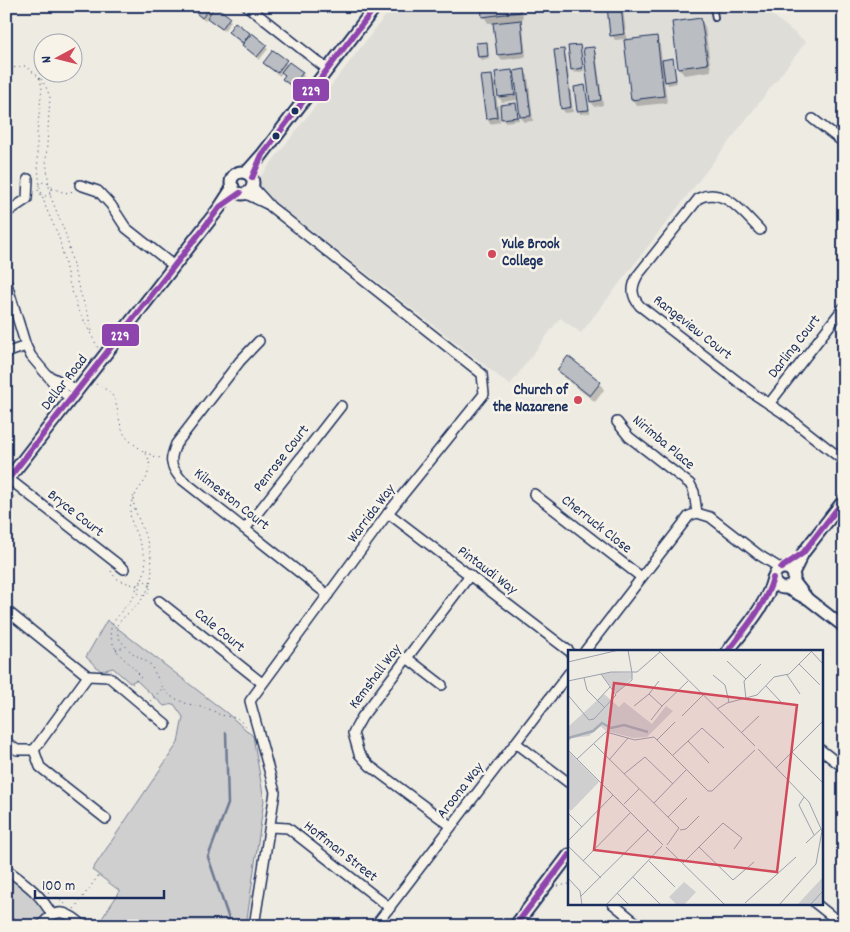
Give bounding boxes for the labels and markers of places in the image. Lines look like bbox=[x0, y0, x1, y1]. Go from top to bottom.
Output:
unlabelled marker bbox=[290, 106, 300, 116]
unlabelled marker bbox=[271, 131, 281, 141]
place label: Yule Brook College bbox=[501, 234, 560, 273]
marker: Yule Brook College bbox=[486, 248, 498, 260]
place label: Church of the Nazarene bbox=[493, 380, 569, 419]
marker: Church of the Nazarene bbox=[572, 394, 584, 406]

